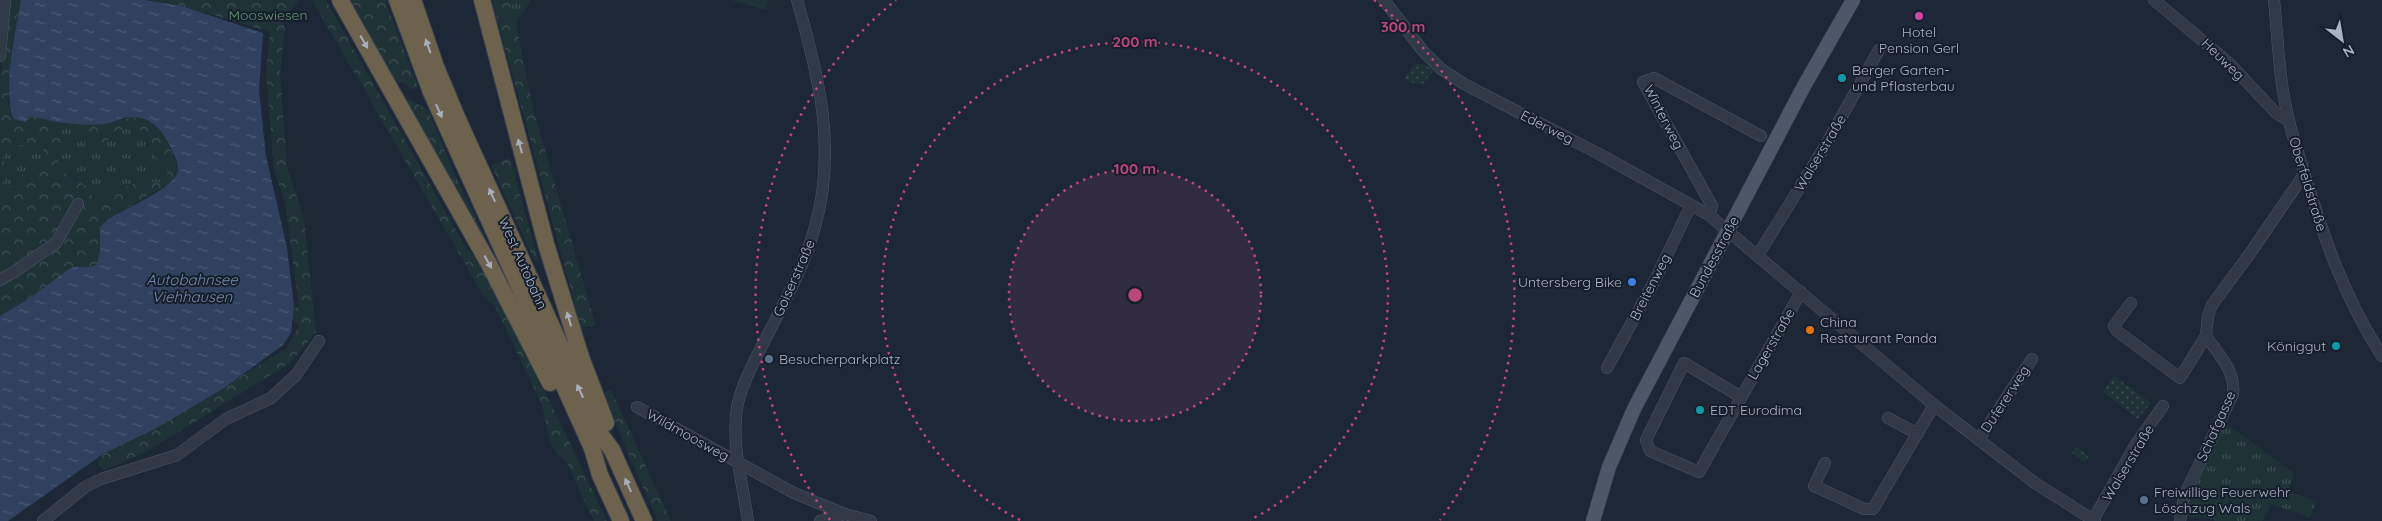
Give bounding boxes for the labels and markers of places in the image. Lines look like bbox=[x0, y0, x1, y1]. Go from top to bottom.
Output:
marker: Hotel Pension Gerl bbox=[1913, 10, 1925, 22]
place label: Hotel Pension Gerl bbox=[1879, 23, 1959, 57]
place label: Berger Garten- und Pflasterbau bbox=[1852, 61, 1955, 95]
marker: Berger Garten- und Pflasterbau bbox=[1836, 72, 1848, 84]
place label: Untersberg Bike bbox=[1518, 273, 1622, 291]
marker: Untersberg Bike bbox=[1626, 276, 1638, 288]
centre of rings bbox=[1126, 286, 1144, 304]
place label: China Restaurant Panda bbox=[1820, 313, 1937, 347]
marker: China Restaurant Panda bbox=[1804, 324, 1816, 336]
place label: Königgut bbox=[2267, 337, 2326, 355]
marker: Königgut bbox=[2330, 340, 2342, 352]
place label: Besucherparkplatz bbox=[779, 350, 901, 368]
marker: Besucherparkplatz bbox=[763, 353, 775, 365]
place label: EDT Eurodima bbox=[1710, 401, 1802, 419]
marker: EDT Eurodima bbox=[1694, 404, 1706, 416]
place label: Freiwillige Feuerwehr Löschzug Wals bbox=[2154, 483, 2291, 517]
marker: Freiwillige Feuerwehr Löschzug Wals bbox=[2138, 494, 2150, 506]

